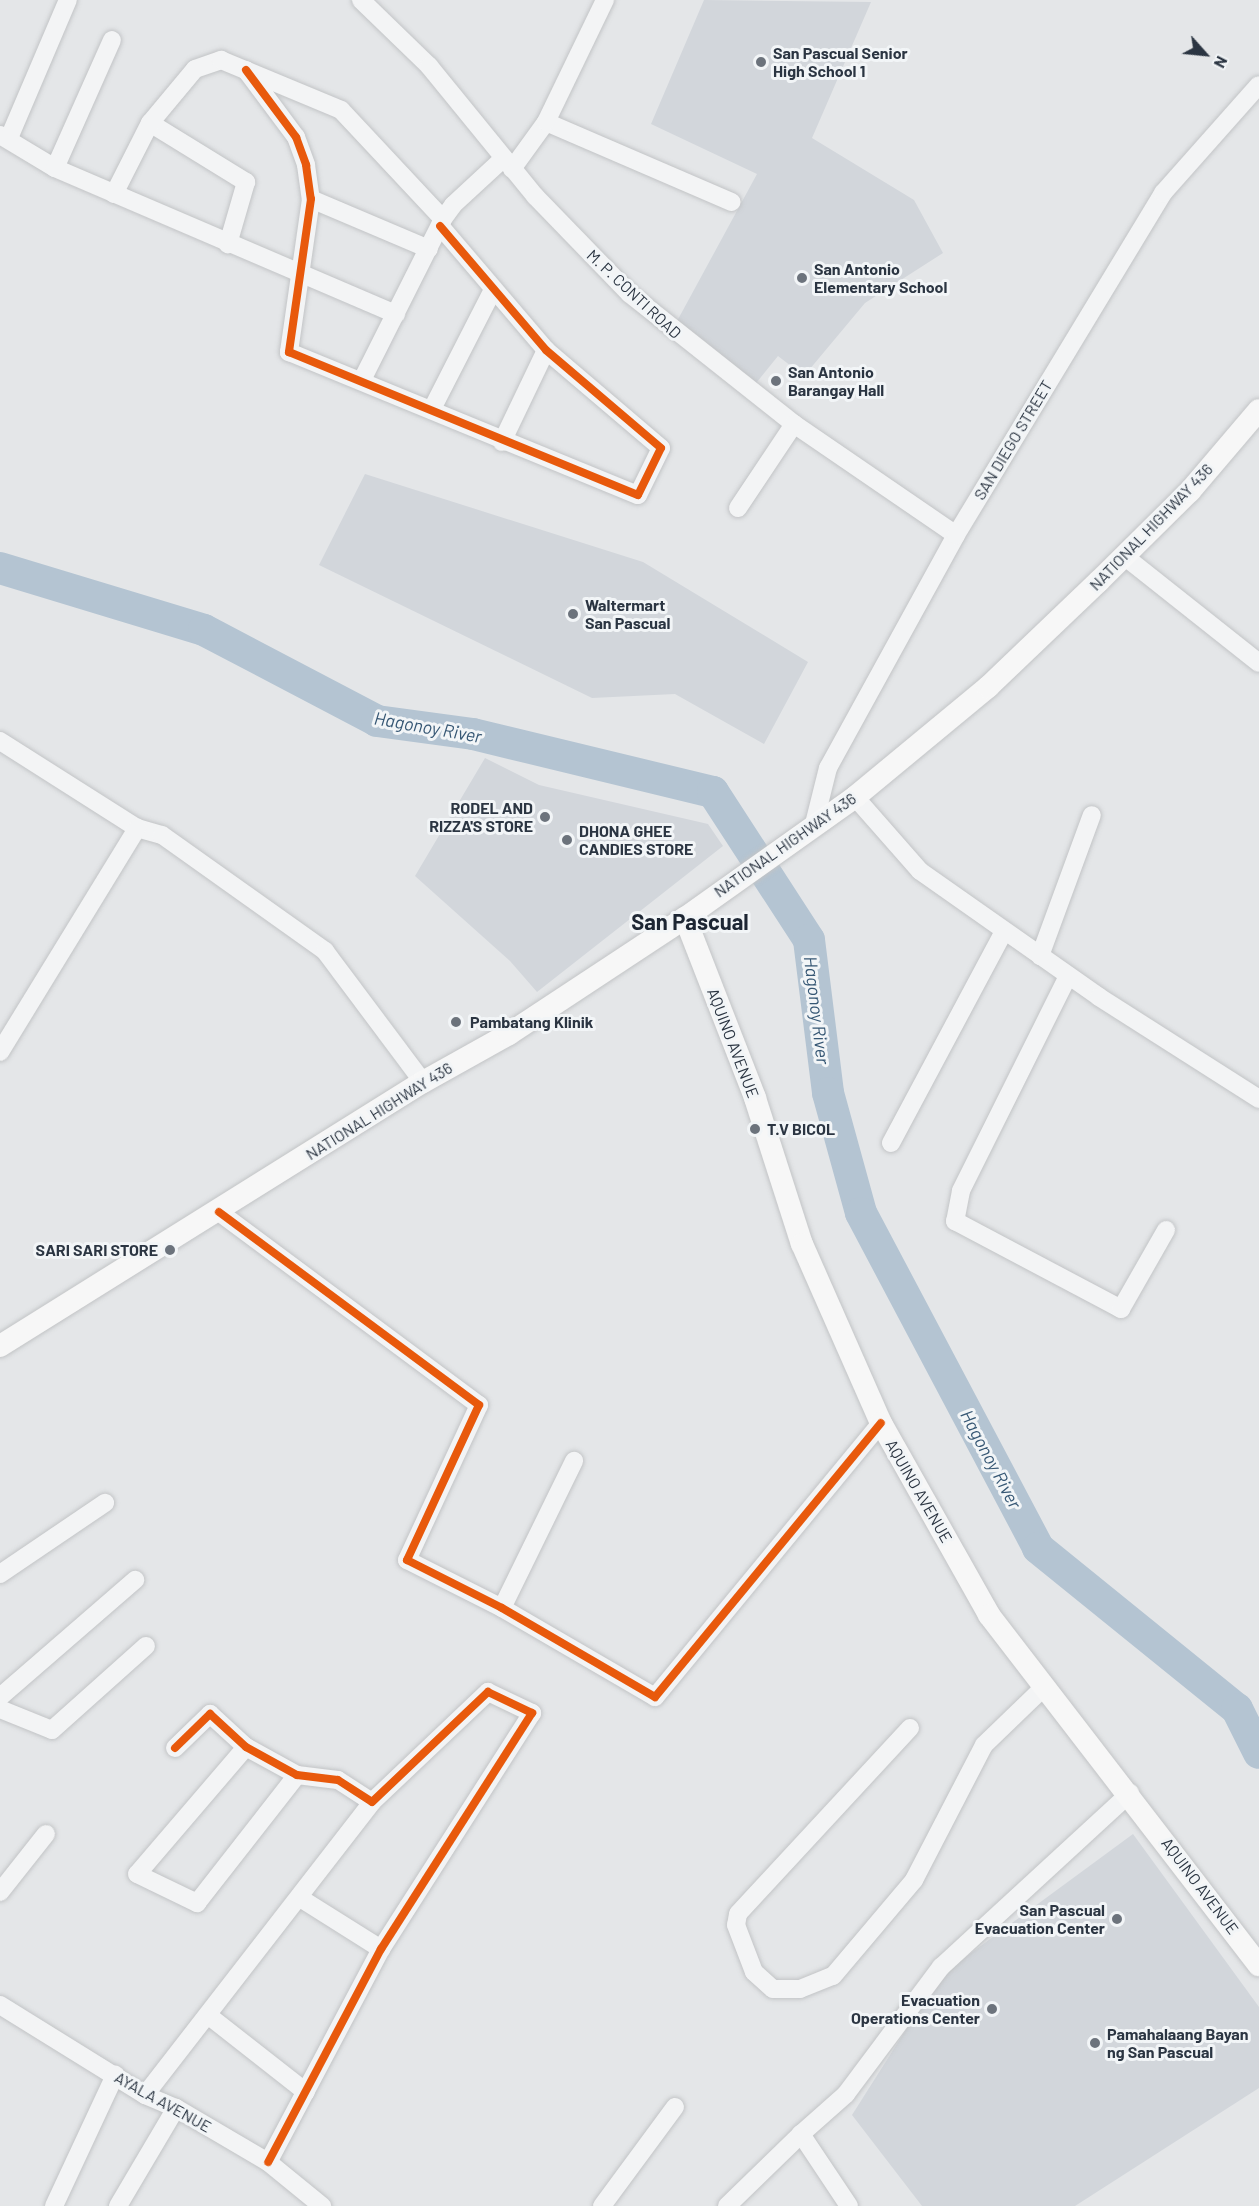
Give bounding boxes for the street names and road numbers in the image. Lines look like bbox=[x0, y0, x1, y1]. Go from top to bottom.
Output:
street label: M. P. CONTI ROAD bbox=[583, 245, 685, 343]
street label: SAN DIEGO STREET bbox=[970, 377, 1056, 503]
street label: NATIONAL HIGHWAY 436 bbox=[1085, 460, 1217, 594]
street label: NATIONAL HIGHWAY 436 bbox=[710, 789, 860, 901]
street label: AQUINO AVENUE bbox=[703, 985, 763, 1101]
street label: NATIONAL HIGHWAY 436 bbox=[302, 1058, 456, 1164]
street label: AQUINO AVENUE bbox=[882, 1436, 956, 1546]
street label: AQUINO AVENUE bbox=[1157, 1834, 1243, 1938]
street label: AYALA AVENUE bbox=[111, 2068, 215, 2136]

